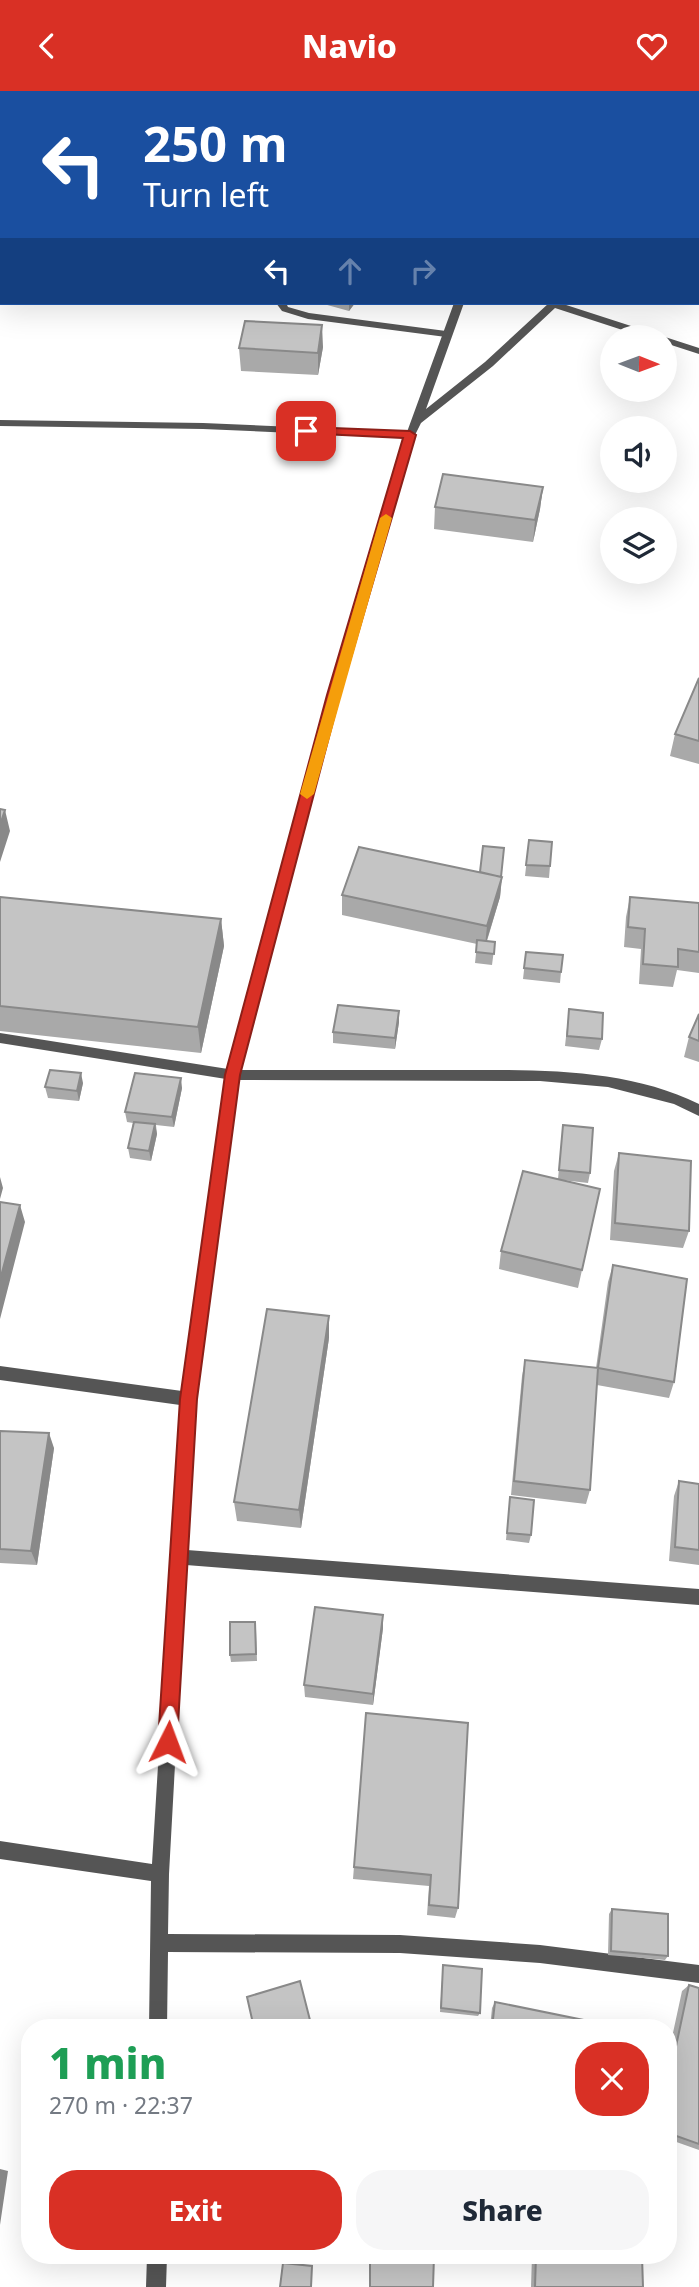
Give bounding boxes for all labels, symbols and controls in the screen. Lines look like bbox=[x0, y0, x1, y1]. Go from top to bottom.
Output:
text: Navio bbox=[302, 24, 397, 67]
icon: back bbox=[28, 27, 66, 65]
icon: heart bbox=[633, 27, 671, 65]
text: 250 m bbox=[143, 110, 288, 176]
icon: left bbox=[28, 119, 119, 210]
text: Turn left bbox=[143, 173, 269, 216]
icon: left bbox=[258, 252, 296, 290]
icon: ahead bbox=[331, 252, 369, 290]
icon: right bbox=[404, 252, 442, 290]
north arrow bbox=[600, 325, 677, 403]
map controls bbox=[600, 325, 677, 584]
pin bbox=[276, 401, 336, 461]
icon: arrive bbox=[287, 412, 325, 450]
button: sound bbox=[600, 416, 677, 493]
button: layers bbox=[600, 507, 677, 584]
position arrow bbox=[131, 1705, 205, 1779]
text: 1 min bbox=[49, 2034, 166, 2091]
button: close bbox=[575, 2042, 649, 2116]
text: 270 m · 22:37 bbox=[49, 2089, 193, 2121]
button: Exit bbox=[49, 2170, 342, 2250]
button: Share bbox=[356, 2170, 649, 2250]

